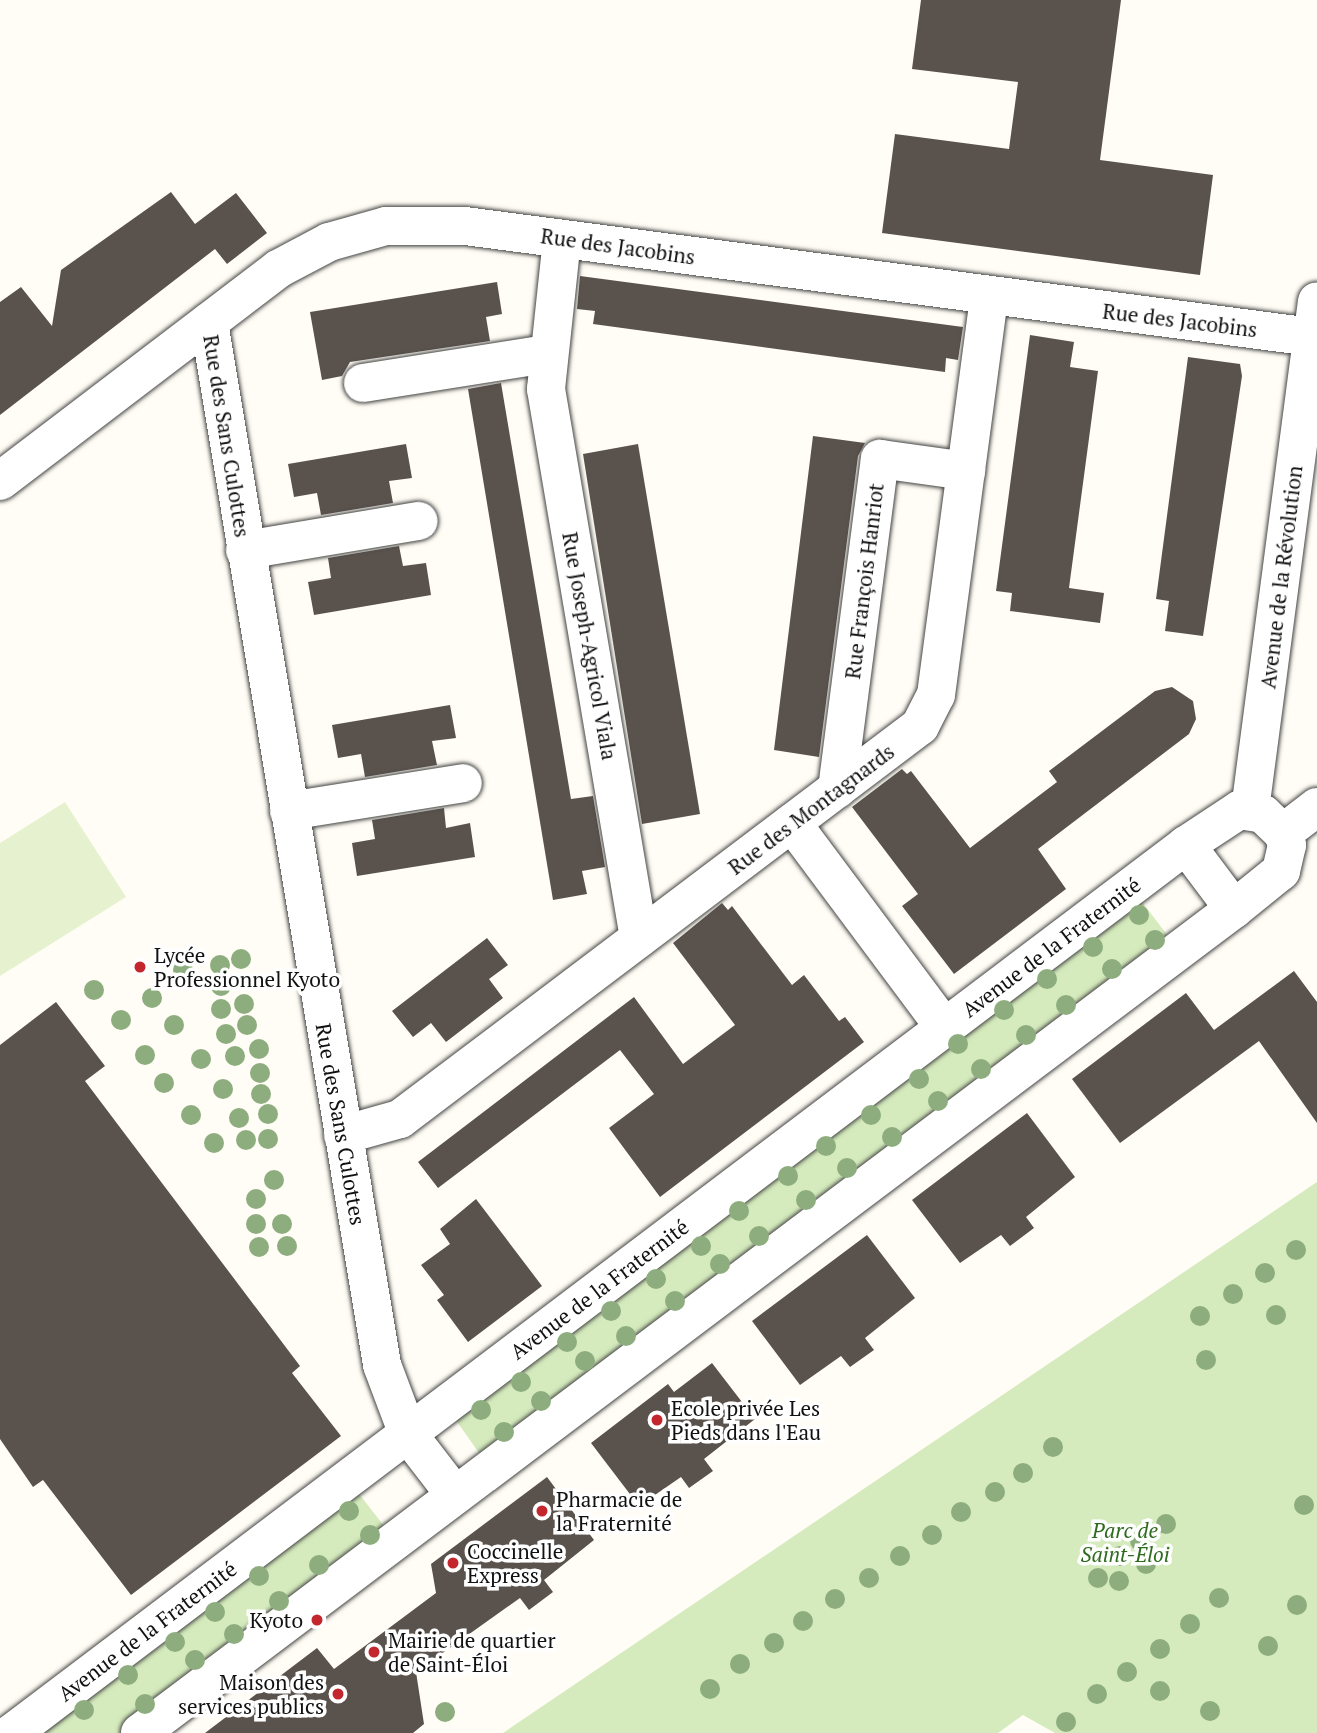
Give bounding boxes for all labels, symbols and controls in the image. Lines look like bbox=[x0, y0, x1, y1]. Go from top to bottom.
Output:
street label: Rue des Jacobins bbox=[539, 223, 697, 269]
street label: Rue des Jacobins bbox=[1101, 298, 1259, 342]
street label: Rue des Sans Culottes bbox=[199, 333, 255, 539]
street label: Avenue de la Révolution bbox=[1255, 464, 1307, 690]
street label: Rue François Hanriot bbox=[839, 482, 889, 680]
street label: Rue Joseph-Agricol Viala bbox=[557, 530, 623, 762]
street label: Rue des Montagnards bbox=[723, 738, 899, 880]
street label: Avenue de la Fraternité bbox=[957, 872, 1145, 1022]
place label: Lycée Professionnel Kyoto bbox=[154, 942, 340, 992]
marker: Lycée Professionnel Kyoto bbox=[132, 959, 148, 975]
street label: Rue des Sans Culottes bbox=[311, 1021, 371, 1227]
street label: Avenue de la Fraternité bbox=[505, 1214, 693, 1364]
place label: Ecole privée Les Pieds dans l'Eau bbox=[671, 1395, 821, 1445]
marker: Ecole privée Les Pieds dans l'Eau bbox=[649, 1412, 665, 1428]
place label: Pharmacie de la Fraternité bbox=[556, 1486, 682, 1536]
marker: Pharmacie de la Fraternité bbox=[534, 1503, 550, 1519]
park label: Parc de Saint-Éloi bbox=[1080, 1517, 1170, 1567]
place label: Coccinelle Express bbox=[467, 1538, 563, 1588]
marker: Coccinelle Express bbox=[445, 1555, 461, 1571]
street label: Avenue de la Fraternité bbox=[53, 1556, 241, 1706]
place label: Kyoto bbox=[250, 1607, 303, 1633]
marker: Kyoto bbox=[309, 1612, 325, 1628]
place label: Mairie de quartier de Saint-Éloi bbox=[388, 1627, 555, 1677]
marker: Mairie de quartier de Saint-Éloi bbox=[366, 1644, 382, 1660]
place label: Maison des services publics bbox=[178, 1669, 324, 1719]
marker: Maison des services publics bbox=[330, 1686, 346, 1702]

